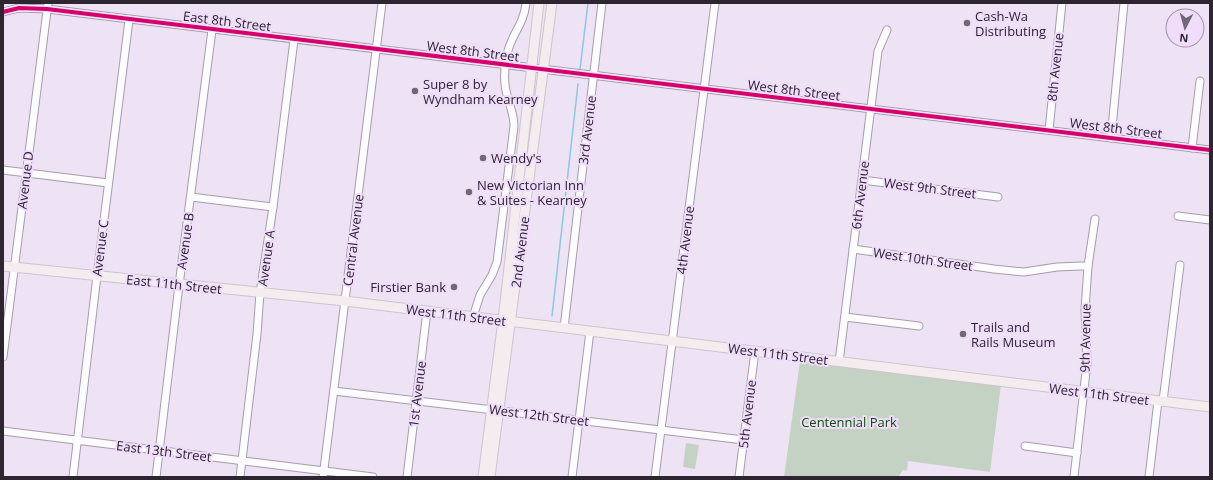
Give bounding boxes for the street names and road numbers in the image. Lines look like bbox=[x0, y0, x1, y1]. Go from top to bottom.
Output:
street label: East 8th Street bbox=[182, 7, 272, 35]
street label: 8th Avenue bbox=[1042, 32, 1068, 102]
street label: West 8th Street bbox=[426, 36, 521, 66]
street label: West 8th Street bbox=[747, 75, 842, 105]
street label: 3rd Avenue bbox=[574, 94, 600, 166]
street label: West 8th Street bbox=[1069, 113, 1164, 143]
street label: Avenue D bbox=[13, 150, 37, 210]
street label: 6th Avenue bbox=[847, 160, 873, 230]
street label: West 9th Street bbox=[883, 173, 978, 203]
street label: Central Avenue bbox=[338, 193, 368, 287]
street label: 4th Avenue bbox=[672, 205, 698, 275]
street label: Avenue B bbox=[172, 212, 198, 270]
street label: 2nd Avenue bbox=[507, 215, 533, 289]
street label: Avenue C bbox=[88, 219, 112, 277]
street label: Avenue A bbox=[253, 228, 279, 287]
street label: West 10th Street bbox=[872, 243, 974, 275]
street label: East 11th Street bbox=[125, 270, 223, 298]
street label: West 11th Street bbox=[405, 300, 507, 330]
street label: 9th Avenue bbox=[1075, 304, 1095, 372]
street label: West 11th Street bbox=[727, 339, 829, 369]
street label: 1st Avenue bbox=[404, 360, 430, 428]
street label: 5th Avenue bbox=[734, 379, 760, 449]
street label: West 11th Street bbox=[1048, 379, 1150, 409]
street label: West 12th Street bbox=[488, 400, 590, 430]
street label: East 13th Street bbox=[115, 436, 213, 466]

